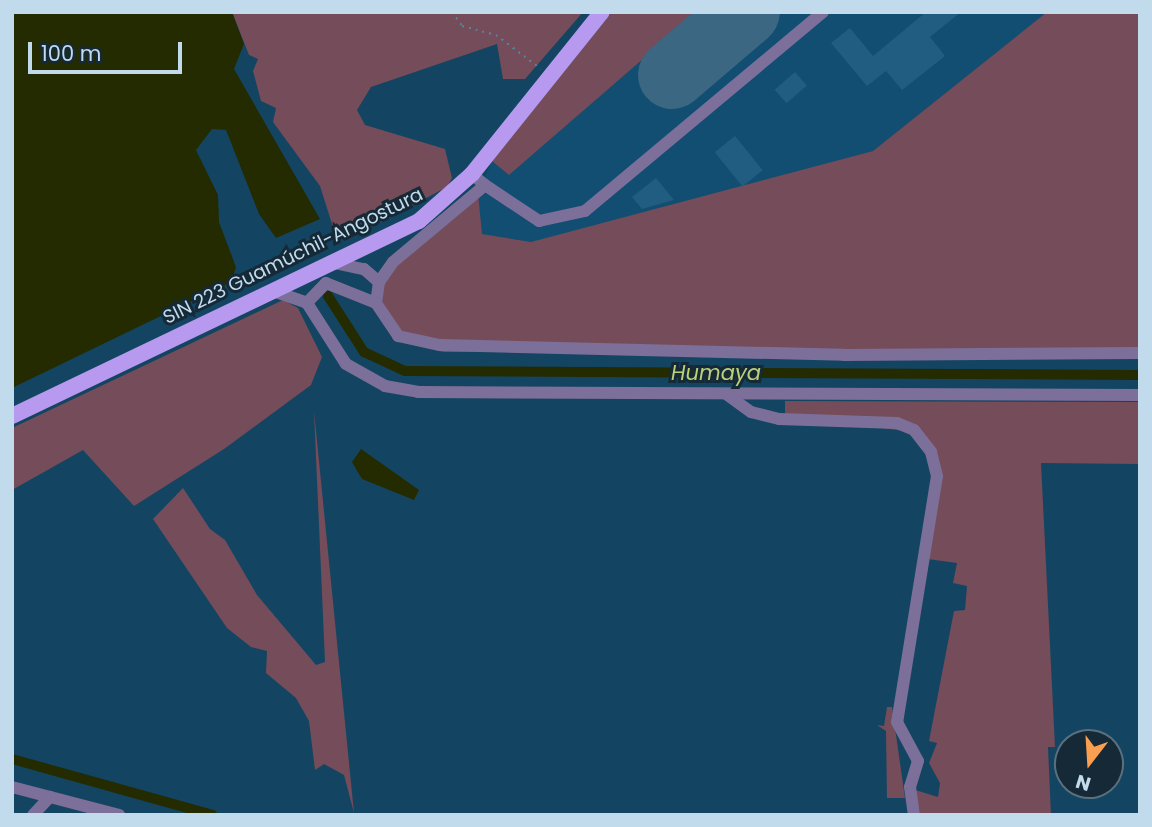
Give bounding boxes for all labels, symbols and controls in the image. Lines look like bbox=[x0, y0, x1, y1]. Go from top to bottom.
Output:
scale bar bbox=[32, 28, 186, 72]
text: 100 m bbox=[41, 39, 101, 68]
street label: SIN 223 Guamúchil-Angostura bbox=[159, 183, 427, 329]
water label: Humaya bbox=[671, 360, 761, 386]
north arrow bbox=[1054, 729, 1124, 799]
text: N bbox=[1073, 768, 1094, 798]

